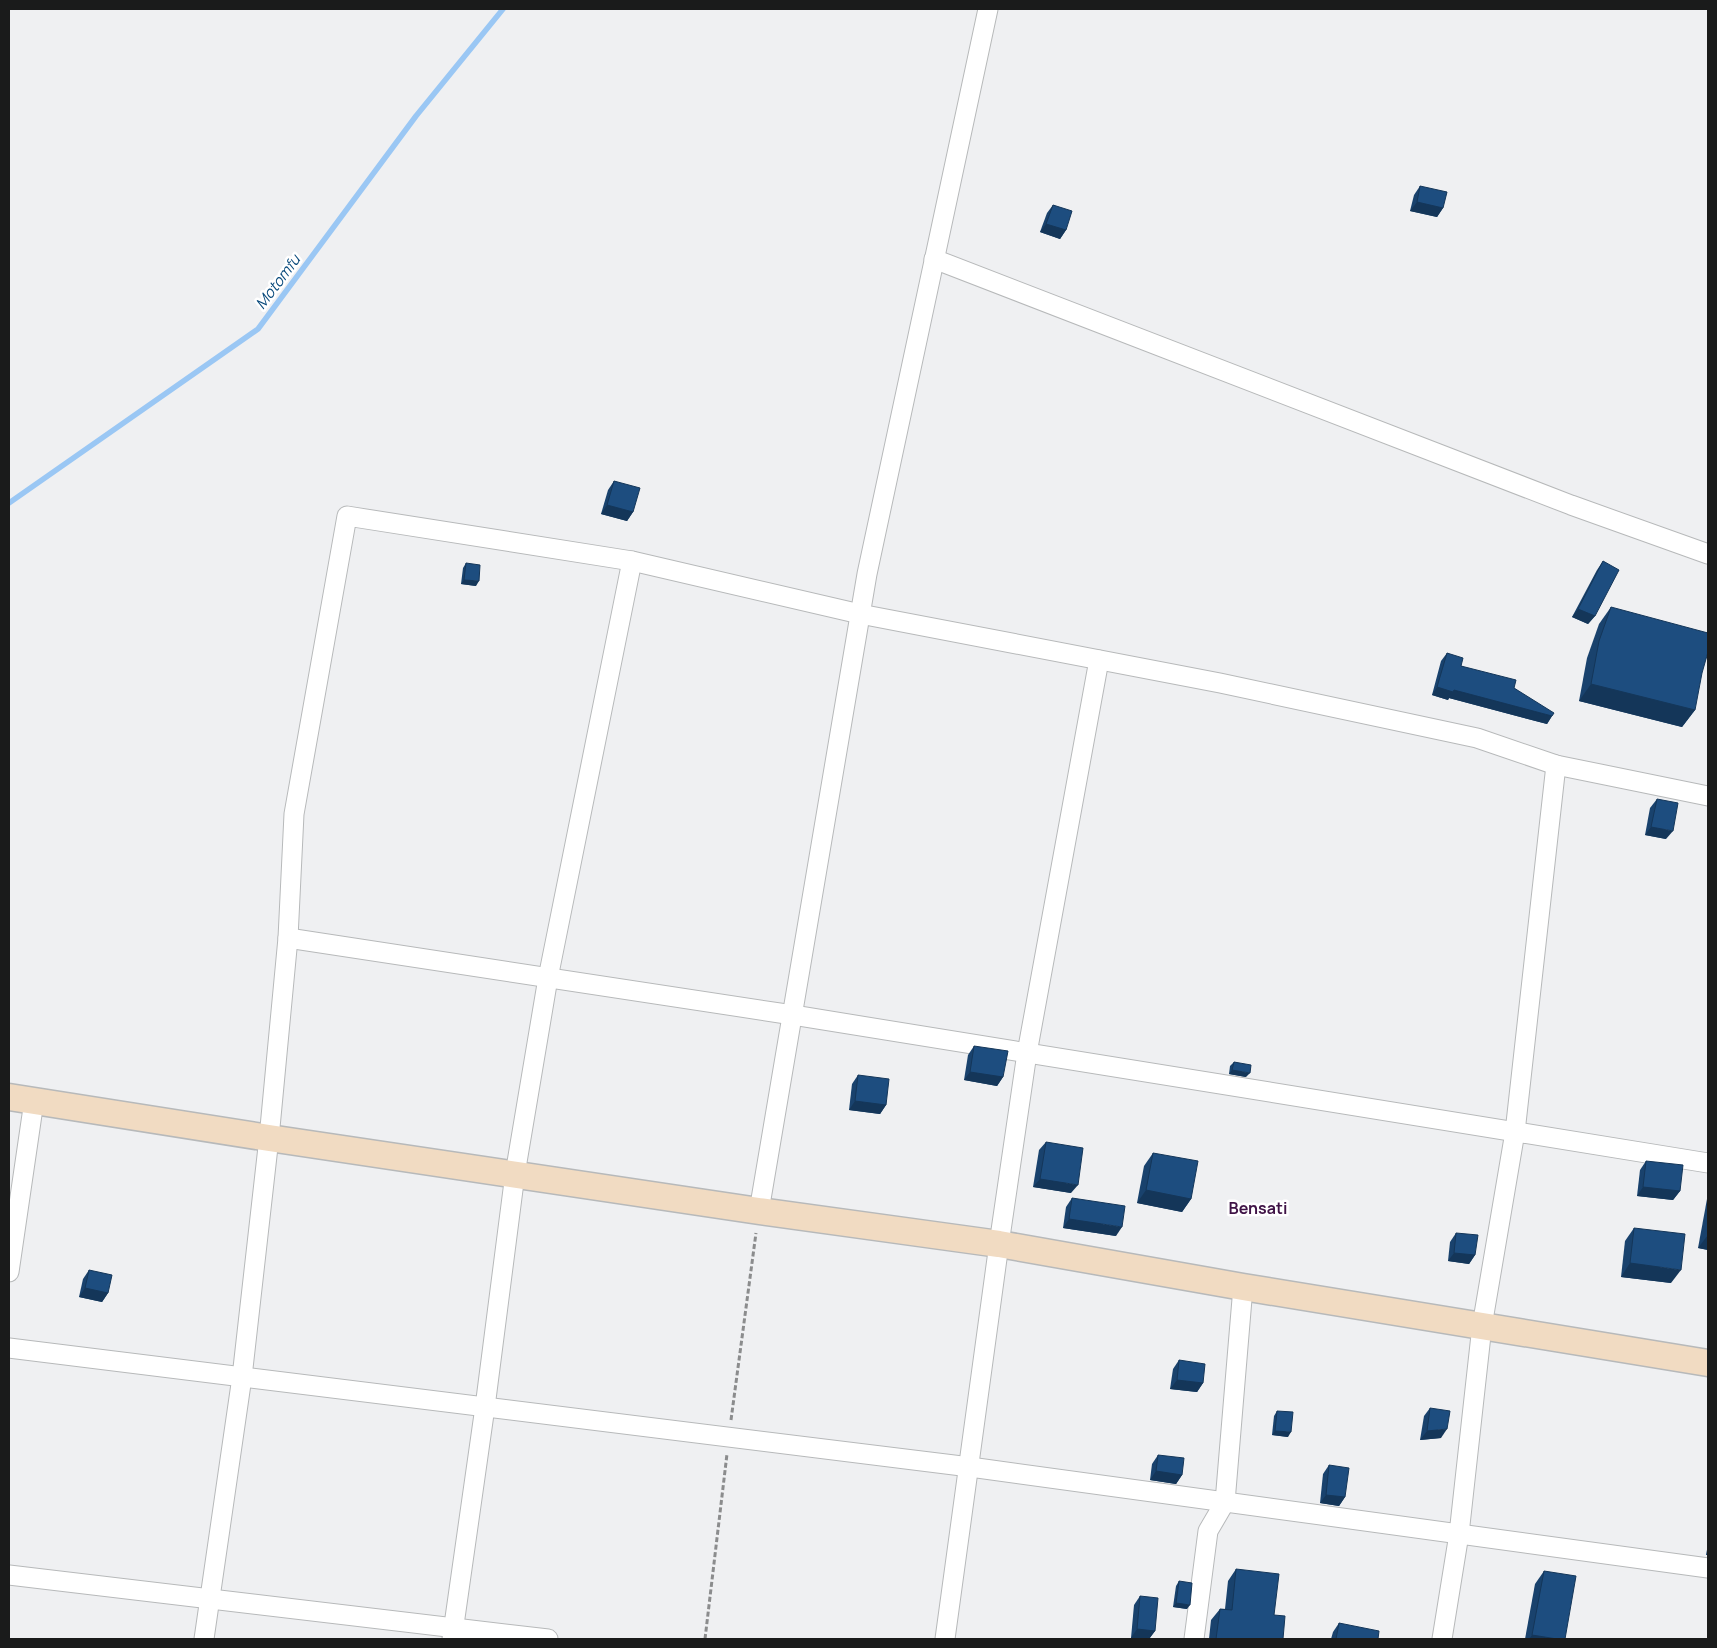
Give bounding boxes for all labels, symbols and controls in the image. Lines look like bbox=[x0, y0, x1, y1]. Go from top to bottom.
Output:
water label: Motomfu bbox=[250, 249, 306, 313]
district label: Bensati bbox=[1229, 1197, 1287, 1219]

